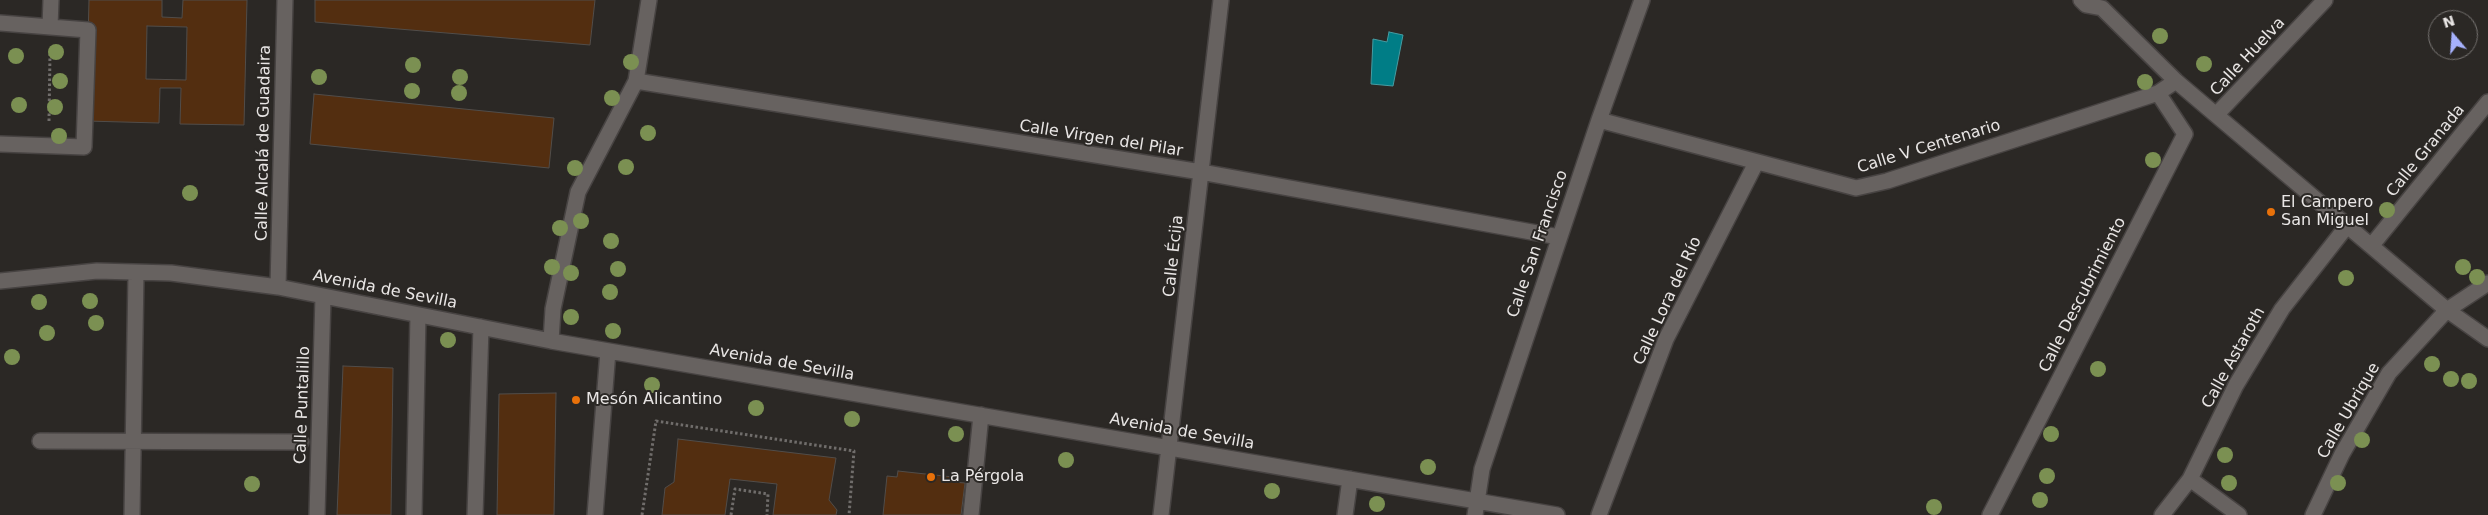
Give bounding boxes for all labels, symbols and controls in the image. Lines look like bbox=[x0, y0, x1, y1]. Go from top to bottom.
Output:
north arrow bbox=[2428, 10, 2478, 60]
text: N bbox=[2441, 12, 2457, 31]
street label: Calle Huelva bbox=[2207, 14, 2289, 100]
street label: Calle Alcalá de Guadaira bbox=[253, 45, 275, 241]
street label: Calle Granada bbox=[2383, 101, 2469, 201]
street label: Calle V Centenario bbox=[1855, 116, 2003, 178]
street label: Calle Virgen del Pilar bbox=[1018, 117, 1184, 161]
street label: Calle San Francisco bbox=[1504, 168, 1572, 320]
place label: El Campero San Miguel bbox=[2281, 193, 2373, 231]
marker: El Campero San Miguel bbox=[2265, 206, 2277, 218]
street label: Calle Écija bbox=[1160, 214, 1188, 298]
street label: Calle Descubrimiento bbox=[2036, 214, 2130, 376]
street label: Calle Lora del Río bbox=[1630, 234, 1706, 368]
street label: Avenida de Sevilla bbox=[311, 267, 459, 313]
street label: Calle Astaroth bbox=[2198, 304, 2270, 412]
street label: Avenida de Sevilla bbox=[708, 341, 856, 385]
street label: Calle Puntalillo bbox=[291, 346, 315, 464]
street label: Calle Ubrique bbox=[2314, 360, 2384, 462]
place label: Mesón Alicantino bbox=[586, 390, 722, 410]
marker: Mesón Alicantino bbox=[570, 394, 582, 406]
street label: Avenida de Sevilla bbox=[1108, 410, 1256, 454]
place label: La Pérgola bbox=[941, 467, 1024, 487]
marker: La Pérgola bbox=[925, 471, 937, 483]

